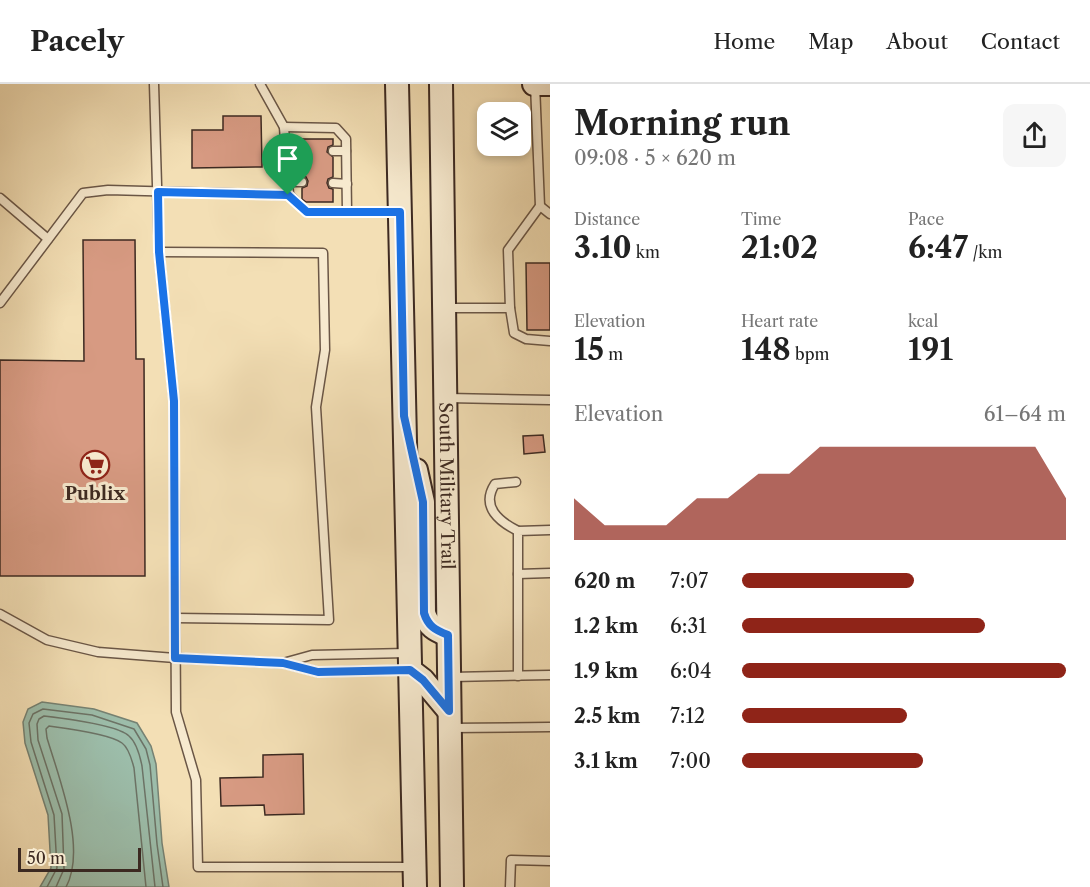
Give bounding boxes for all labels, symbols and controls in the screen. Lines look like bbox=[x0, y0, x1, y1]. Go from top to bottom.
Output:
text: Pacely bbox=[30, 24, 124, 58]
text: Home bbox=[714, 29, 775, 54]
text: Map bbox=[808, 29, 853, 54]
text: About bbox=[886, 29, 948, 54]
text: Contact bbox=[981, 29, 1060, 54]
map controls bbox=[477, 102, 531, 156]
button: layers bbox=[477, 102, 531, 156]
text: Morning run bbox=[574, 103, 790, 144]
button: share bbox=[1003, 104, 1066, 167]
pin bbox=[262, 133, 313, 195]
icon: arrive bbox=[271, 142, 304, 175]
text: 09:08 · 5 × 620 m bbox=[574, 146, 736, 170]
text: Distance bbox=[574, 209, 640, 229]
text: Time bbox=[741, 209, 781, 229]
text: Pace bbox=[908, 209, 944, 229]
text: 3.10 bbox=[574, 229, 632, 266]
text: 21:02 bbox=[741, 229, 818, 266]
text: 6:47 bbox=[908, 229, 968, 266]
text: km bbox=[632, 242, 660, 262]
text: /km bbox=[968, 242, 1002, 262]
text: Elevation bbox=[574, 311, 645, 331]
text: Heart rate bbox=[741, 311, 818, 331]
text: kcal bbox=[908, 311, 938, 331]
text: 15 bbox=[574, 331, 604, 368]
text: 148 bbox=[741, 331, 791, 368]
text: 191 bbox=[908, 331, 953, 368]
text: m bbox=[604, 344, 623, 364]
text: bpm bbox=[791, 344, 829, 364]
street label: South Military Trail bbox=[434, 402, 459, 570]
text: Elevation bbox=[574, 402, 663, 426]
text: 61–64 m bbox=[984, 402, 1066, 426]
supermarket icon: Publix bbox=[79, 449, 111, 481]
place label: Publix bbox=[65, 483, 126, 505]
text: 620 m bbox=[574, 569, 635, 593]
text: 7:07 bbox=[670, 569, 708, 593]
text: 1.2 km bbox=[574, 614, 638, 638]
text: 6:31 bbox=[670, 614, 707, 638]
text: 1.9 km bbox=[574, 659, 638, 683]
text: 6:04 bbox=[670, 659, 712, 683]
text: 2.5 km bbox=[574, 704, 641, 728]
text: 7:12 bbox=[670, 704, 705, 728]
text: 3.1 km bbox=[574, 749, 638, 773]
text: 7:00 bbox=[670, 749, 711, 773]
scale bar bbox=[18, 845, 141, 872]
text: 50 m bbox=[27, 848, 65, 868]

